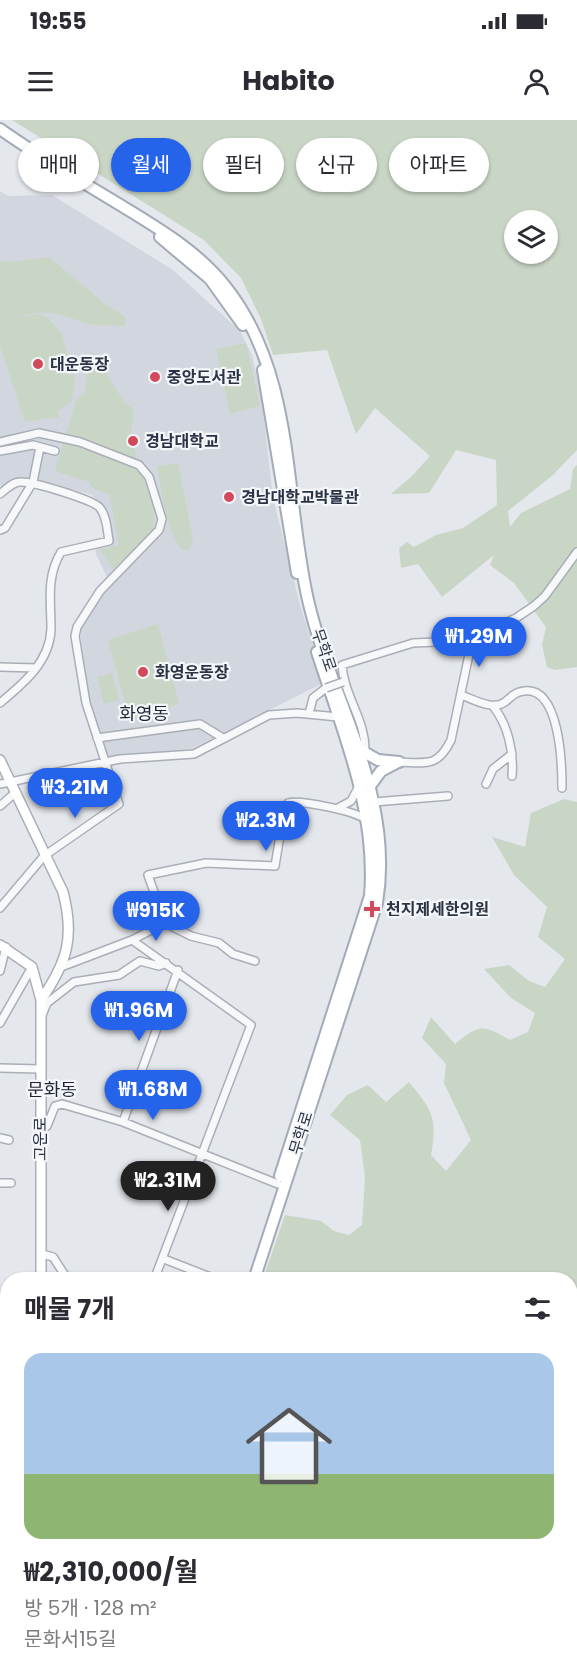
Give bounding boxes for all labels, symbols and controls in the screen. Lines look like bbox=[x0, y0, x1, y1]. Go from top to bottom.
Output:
text: 19:55 bbox=[30, 6, 87, 37]
text: Habito bbox=[242, 62, 335, 99]
icon: menu bbox=[24, 65, 57, 98]
icon: person bbox=[520, 65, 553, 98]
chip: 매매 bbox=[18, 138, 99, 192]
chip: 월세 bbox=[111, 138, 191, 192]
chip: 필터 bbox=[203, 138, 284, 192]
chip: 신규 bbox=[296, 138, 377, 192]
chip: 아파트 bbox=[389, 138, 489, 192]
map controls bbox=[504, 210, 558, 264]
button: layers bbox=[504, 210, 558, 264]
place label: 대운동장 bbox=[50, 353, 109, 376]
marker: 대운동장 bbox=[31, 357, 45, 371]
place label: 중앙도서관 bbox=[167, 366, 241, 389]
marker: 중앙도서관 bbox=[148, 370, 162, 384]
place label: 경남대학교 bbox=[145, 430, 219, 453]
marker: 경남대학교 bbox=[126, 434, 140, 448]
place label: 경남대학교박물관 bbox=[241, 486, 359, 509]
marker: 경남대학교박물관 bbox=[222, 490, 236, 504]
pin: ₩1.29M bbox=[430, 617, 528, 668]
text: ₩1.29M bbox=[445, 622, 513, 650]
street label: 무학로 bbox=[306, 625, 342, 675]
place label: 화영운동장 bbox=[155, 661, 229, 684]
marker: 화영운동장 bbox=[136, 665, 150, 679]
district label: 화영동 bbox=[119, 701, 169, 726]
pin: ₩3.21M bbox=[26, 768, 124, 819]
text: ₩3.21M bbox=[42, 773, 108, 801]
pin: ₩2.3M bbox=[224, 801, 308, 852]
text: ₩2.3M bbox=[236, 806, 296, 834]
pin: ₩915K bbox=[114, 891, 198, 942]
text: ₩915K bbox=[127, 896, 185, 924]
place label: 천지제세한의원 bbox=[386, 898, 489, 921]
marker: 천지제세한의원 bbox=[363, 900, 381, 918]
pin: ₩1.96M bbox=[90, 991, 188, 1042]
text: ₩1.96M bbox=[105, 996, 173, 1024]
pin: ₩1.68M bbox=[104, 1070, 202, 1121]
text: ₩1.68M bbox=[118, 1075, 188, 1103]
district label: 문화동 bbox=[27, 1077, 77, 1102]
street label: 무학로 bbox=[284, 1108, 319, 1157]
street label: 고운로 bbox=[29, 1117, 52, 1161]
pin: ₩2.31M bbox=[119, 1161, 217, 1212]
text: ₩2.31M bbox=[135, 1166, 201, 1194]
text: 매물 7개 bbox=[24, 1291, 115, 1327]
icon: filters bbox=[521, 1292, 554, 1325]
icon: home bbox=[235, 1392, 343, 1500]
text: ₩2,310,000/월 bbox=[24, 1554, 198, 1590]
text: 방 5개 · 128 m² bbox=[24, 1594, 157, 1622]
text: 문화서15길 bbox=[24, 1625, 117, 1653]

